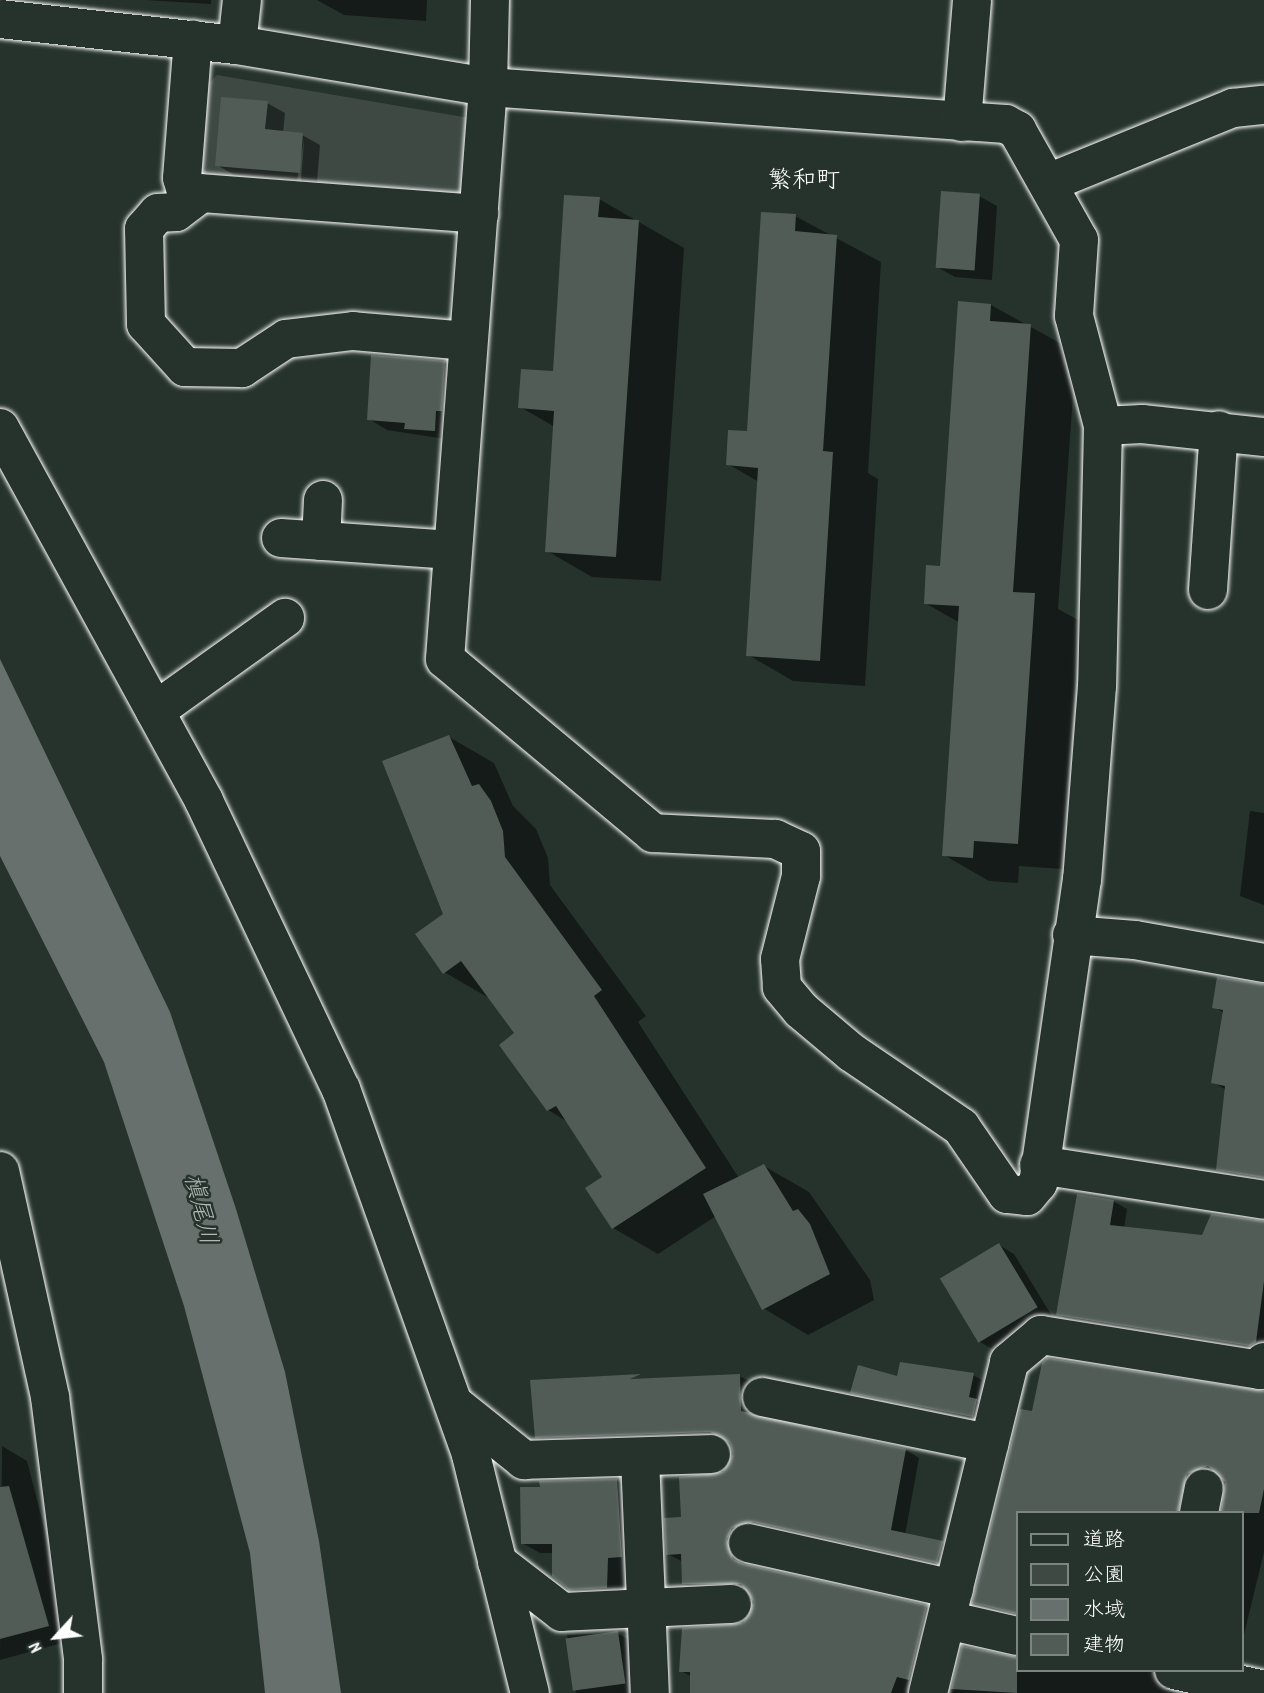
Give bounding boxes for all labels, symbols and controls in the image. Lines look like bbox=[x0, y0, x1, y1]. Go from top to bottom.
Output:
district label: 繁和町 bbox=[768, 169, 840, 197]
water label: 槇尾川 bbox=[175, 1172, 221, 1248]
legend bbox=[1016, 1511, 1243, 1672]
text: 道路 bbox=[1083, 1527, 1125, 1557]
text: 公園 bbox=[1083, 1562, 1125, 1592]
text: 水域 bbox=[1083, 1597, 1125, 1627]
north arrow bbox=[21, 1602, 91, 1672]
text: 建物 bbox=[1083, 1632, 1125, 1662]
text: N bbox=[23, 1636, 51, 1657]

